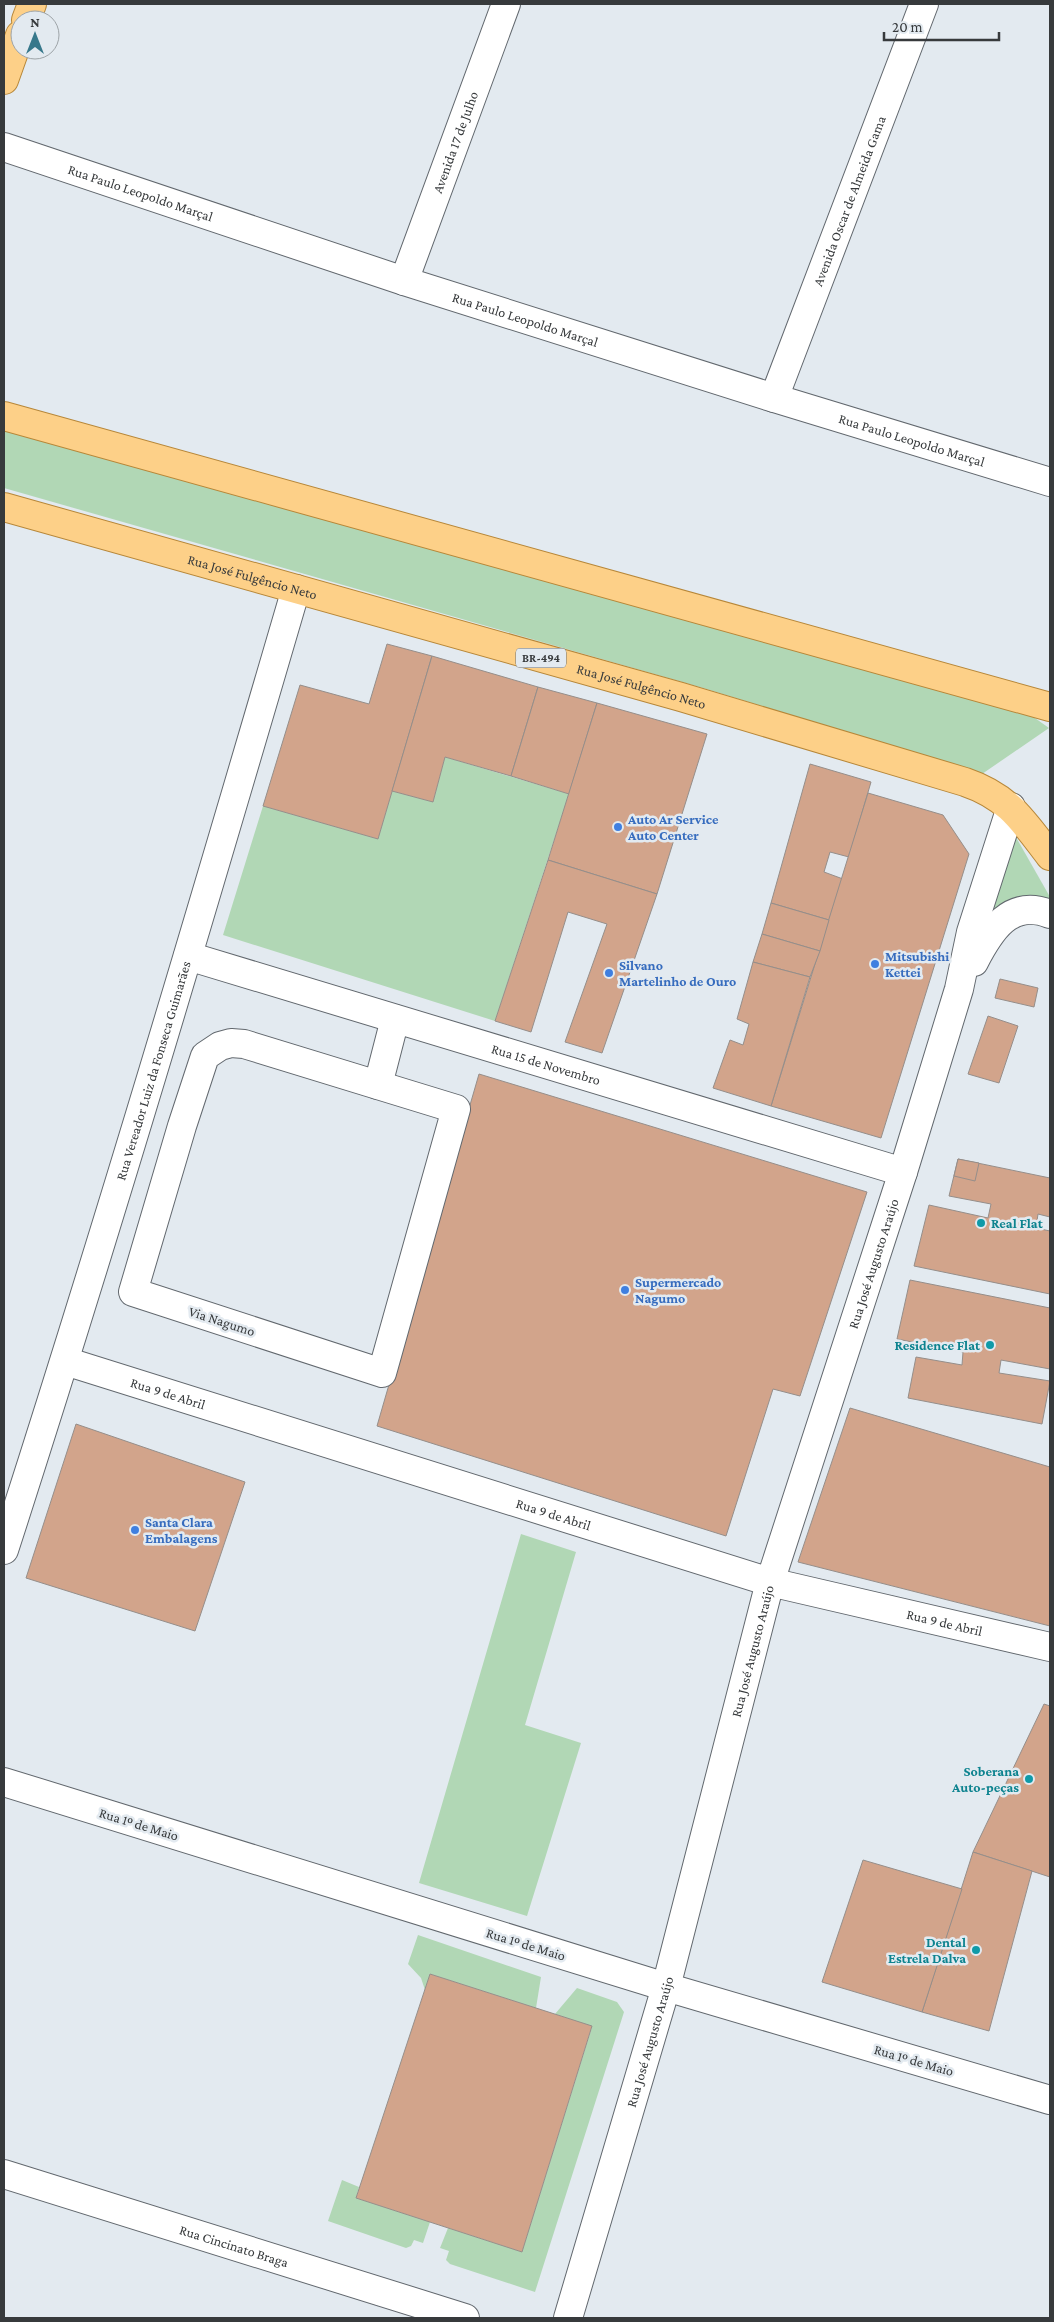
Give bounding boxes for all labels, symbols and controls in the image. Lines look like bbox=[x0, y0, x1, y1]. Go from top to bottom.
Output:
north arrow bbox=[10, 10, 60, 60]
scale bar bbox=[884, 10, 999, 42]
text: N bbox=[30, 14, 40, 30]
text: 20 m bbox=[892, 19, 923, 35]
street label: Avenida 17 de Julho bbox=[429, 89, 481, 195]
street label: Avenida Oscar de Almeida Gama bbox=[809, 113, 889, 288]
street label: Rua Paulo Leopoldo Marçal bbox=[66, 161, 215, 225]
street label: Rua Paulo Leopoldo Marçal bbox=[450, 289, 600, 350]
street label: Rua Paulo Leopoldo Marçal bbox=[837, 410, 987, 470]
street label: Rua José Fulgêncio Neto bbox=[186, 551, 319, 602]
road number: BR-494 bbox=[516, 648, 566, 668]
street label: Rua José Fulgêncio Neto bbox=[575, 660, 708, 712]
place label: Auto Ar Service Auto Center bbox=[627, 811, 719, 843]
marker: Auto Ar Service Auto Center bbox=[612, 821, 624, 833]
place label: Mitsubishi Kettei bbox=[885, 948, 949, 980]
place label: Silvano Martelinho de Ouro bbox=[619, 957, 736, 989]
marker: Mitsubishi Kettei bbox=[869, 958, 881, 970]
street label: Rua Vereador Luiz da Fonseca Guimarães bbox=[112, 959, 194, 1182]
marker: Silvano Martelinho de Ouro bbox=[603, 967, 615, 979]
street label: Rua 15 de Novembro bbox=[490, 1040, 602, 1088]
street label: Rua José Augusto Araújo bbox=[845, 1197, 902, 1331]
place label: Real Flat bbox=[991, 1215, 1044, 1231]
marker: Real Flat bbox=[975, 1217, 987, 1229]
place label: Supermercado Nagumo bbox=[635, 1274, 721, 1306]
marker: Supermercado Nagumo bbox=[619, 1284, 631, 1296]
street label: Via Nagumo bbox=[187, 1303, 257, 1339]
place label: Residence Flat bbox=[895, 1337, 981, 1353]
marker: Residence Flat bbox=[984, 1339, 996, 1351]
street label: Rua 9 de Abril bbox=[129, 1374, 208, 1413]
street label: Rua 9 de Abril bbox=[514, 1495, 593, 1533]
place label: Santa Clara Embalagens bbox=[145, 1514, 218, 1546]
marker: Santa Clara Embalagens bbox=[129, 1524, 141, 1536]
street label: Rua José Augusto Araújo bbox=[728, 1583, 777, 1719]
street label: Rua 9 de Abril bbox=[905, 1606, 984, 1639]
place label: Soberana Auto-peças bbox=[951, 1763, 1019, 1795]
marker: Soberana Auto-peças bbox=[1023, 1773, 1035, 1785]
street label: Rua 1º de Maio bbox=[97, 1804, 181, 1844]
street label: Rua 1º de Maio bbox=[484, 1924, 568, 1964]
place label: Dental Estrela Dalva bbox=[888, 1934, 966, 1966]
marker: Dental Estrela Dalva bbox=[970, 1944, 982, 1956]
street label: Rua José Augusto Araújo bbox=[623, 1975, 676, 2109]
street label: Rua 1º de Maio bbox=[872, 2041, 956, 2079]
street label: Rua Cincinato Braga bbox=[178, 2221, 291, 2271]

